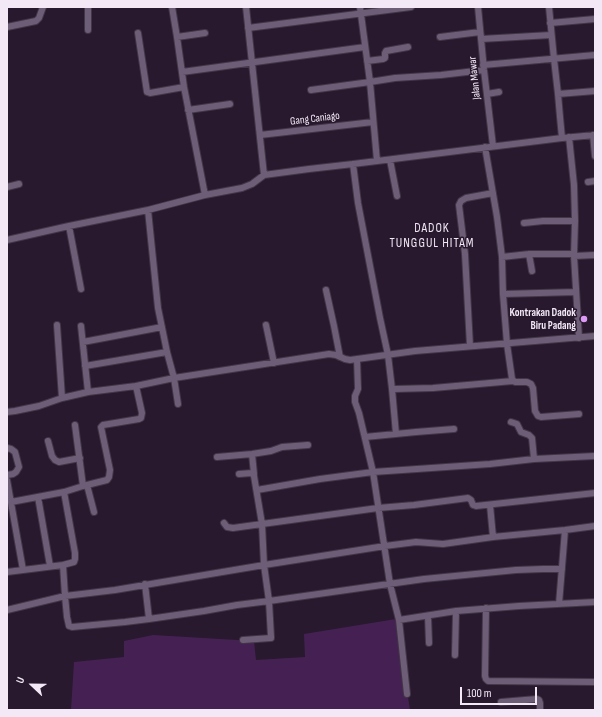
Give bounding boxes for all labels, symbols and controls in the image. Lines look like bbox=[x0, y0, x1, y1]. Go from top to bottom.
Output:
street label: Jalan Mawar bbox=[466, 56, 484, 100]
street label: Gang Caniago bbox=[289, 109, 341, 129]
district label: DADOK TUNGGUL HITAM bbox=[390, 221, 474, 252]
place label: Kontrakan Dadok Biru Padang bbox=[510, 306, 576, 332]
marker: Kontrakan Dadok Biru Padang bbox=[579, 314, 589, 324]
north arrow bbox=[12, 665, 52, 705]
text: U bbox=[13, 675, 28, 685]
scale bar bbox=[462, 679, 539, 705]
text: 100 m bbox=[467, 686, 492, 701]

